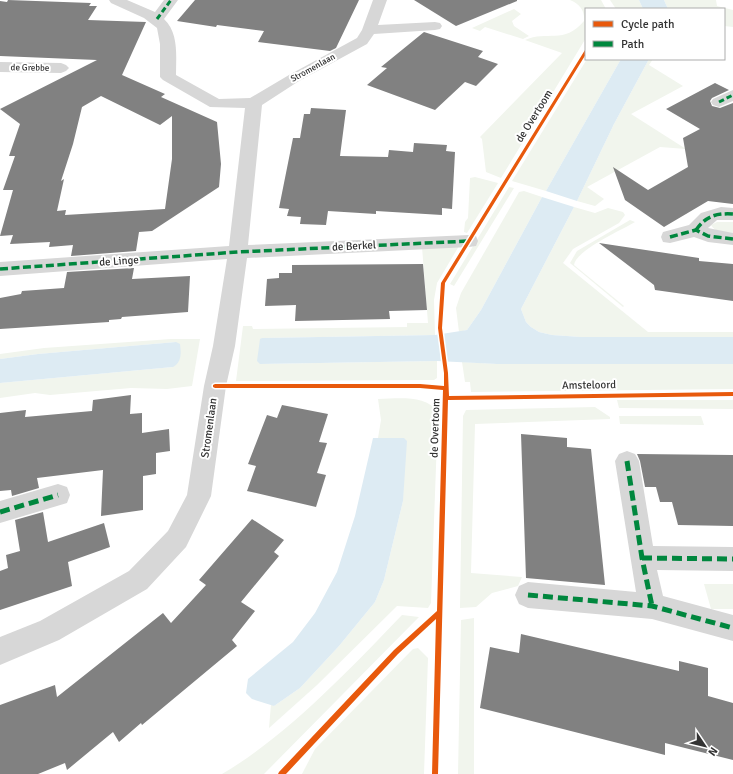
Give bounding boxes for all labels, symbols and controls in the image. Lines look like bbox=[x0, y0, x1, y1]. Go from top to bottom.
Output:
legend bbox=[585, 8, 725, 60]
text: Cycle path bbox=[621, 17, 674, 32]
text: Path bbox=[621, 37, 644, 52]
street label: Stromenlaan bbox=[289, 51, 337, 85]
street label: de Grebbe bbox=[11, 62, 50, 74]
street label: de Overtoom bbox=[513, 87, 555, 145]
street label: de Berkel bbox=[332, 238, 376, 254]
street label: de Linge bbox=[99, 253, 139, 269]
street label: Amsteloord bbox=[562, 378, 616, 392]
street label: Stromenlaan bbox=[198, 397, 220, 459]
street label: de Overtoom bbox=[427, 398, 443, 458]
north arrow bbox=[685, 726, 725, 766]
text: N bbox=[705, 745, 720, 758]

